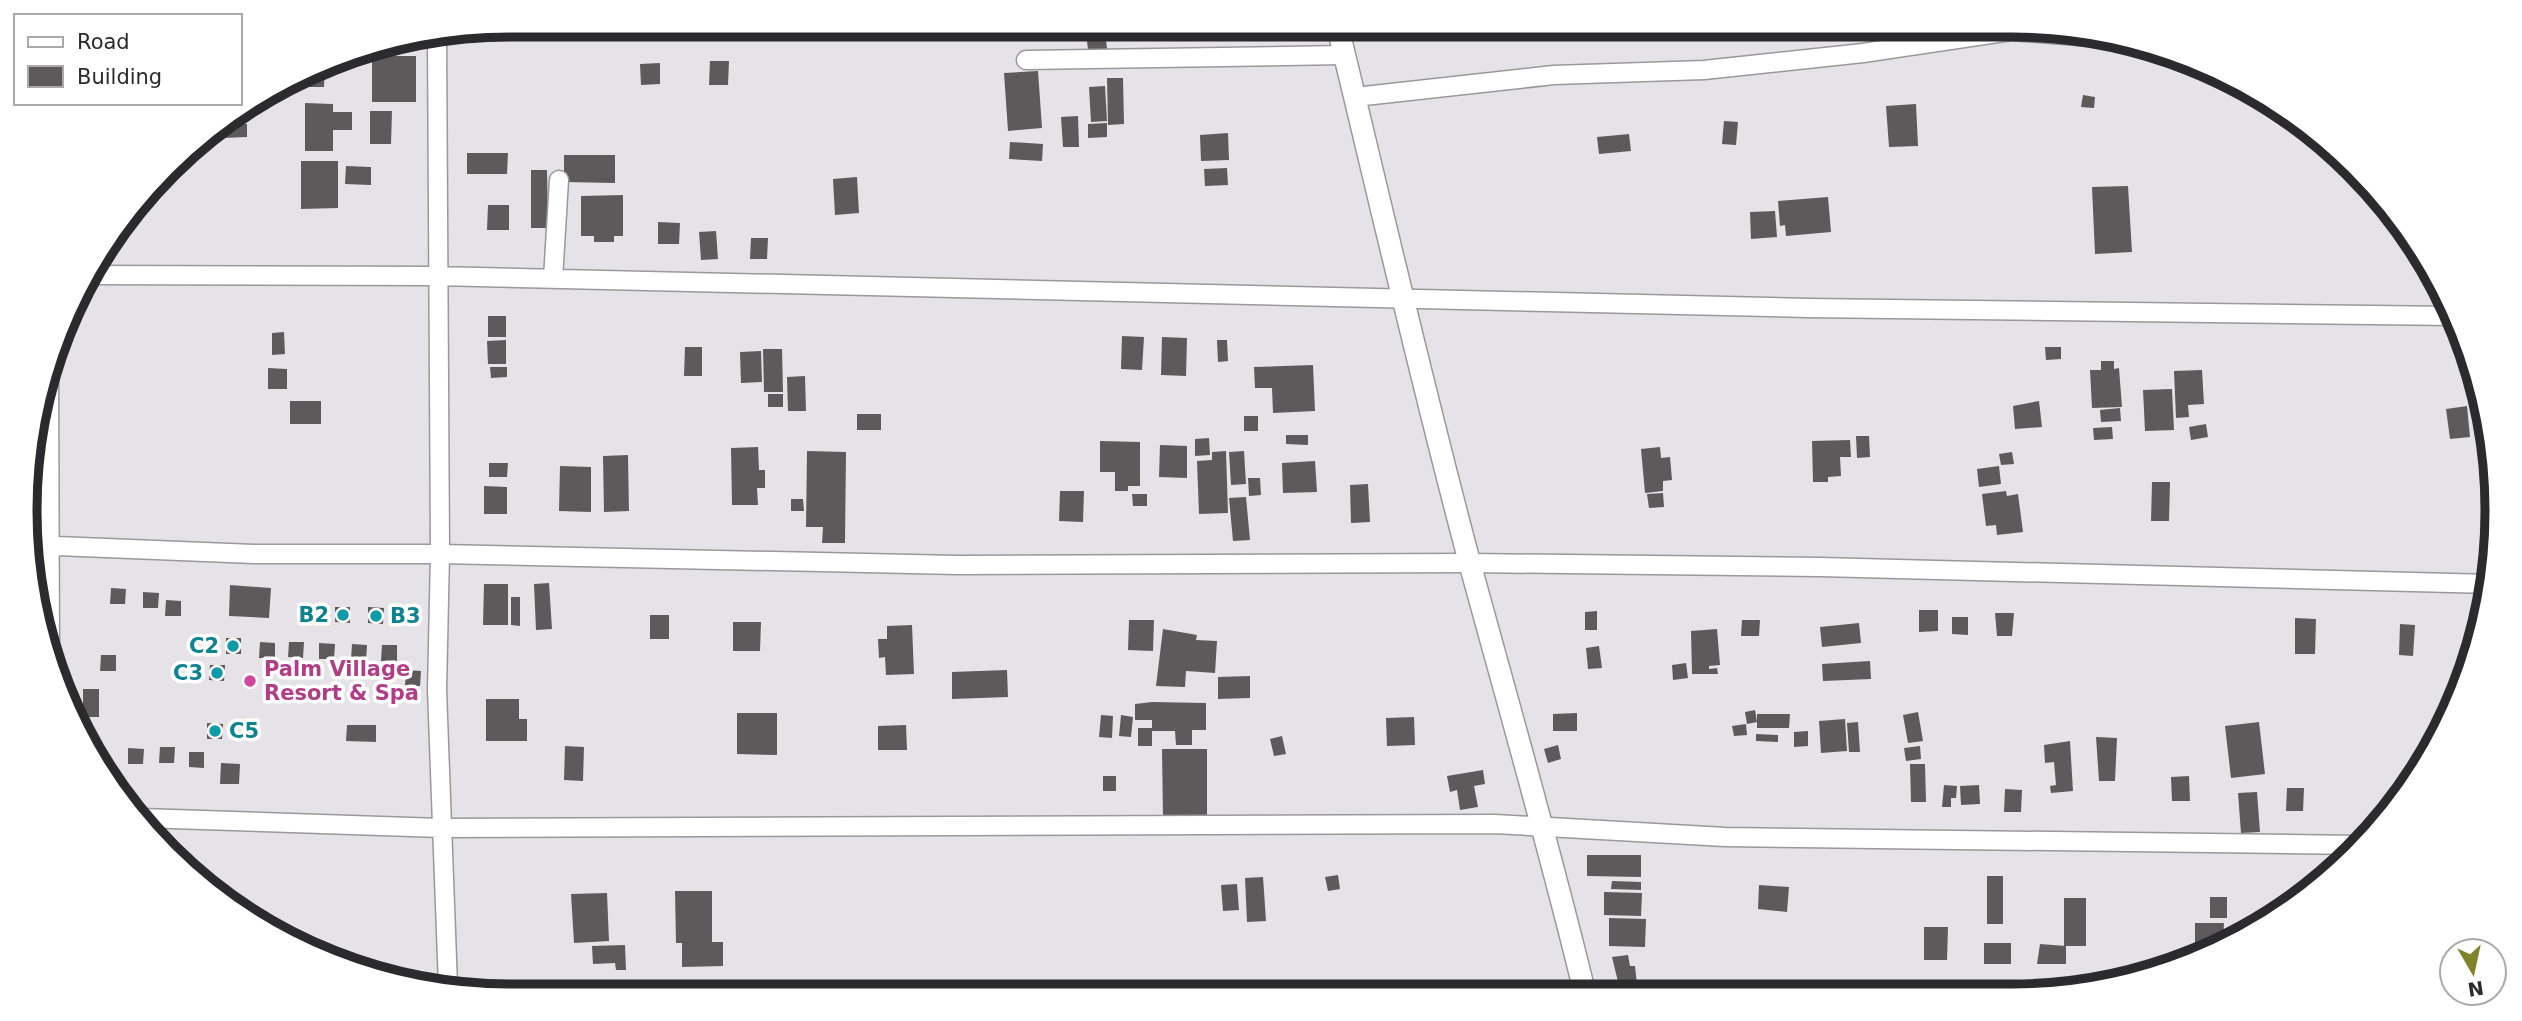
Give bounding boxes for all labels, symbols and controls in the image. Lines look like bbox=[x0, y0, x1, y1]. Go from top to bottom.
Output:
legend bbox=[14, 14, 242, 105]
text: Road bbox=[77, 30, 130, 54]
text: Building bbox=[77, 65, 162, 89]
place label: B2 bbox=[298, 603, 329, 627]
place label: B3 bbox=[390, 604, 421, 628]
marker: B2 bbox=[335, 607, 351, 623]
marker: B3 bbox=[368, 608, 384, 624]
place label: C2 bbox=[189, 634, 219, 658]
marker: C2 bbox=[225, 638, 241, 654]
place label: Palm Village Resort & Spa bbox=[264, 657, 419, 705]
place label: C3 bbox=[173, 661, 203, 685]
marker: C3 bbox=[209, 665, 225, 681]
marker: Palm Village Resort & Spa bbox=[242, 673, 258, 689]
place label: C5 bbox=[229, 719, 259, 743]
marker: C5 bbox=[207, 723, 223, 739]
north arrow bbox=[2438, 937, 2508, 1007]
text: N bbox=[2466, 977, 2485, 1001]

